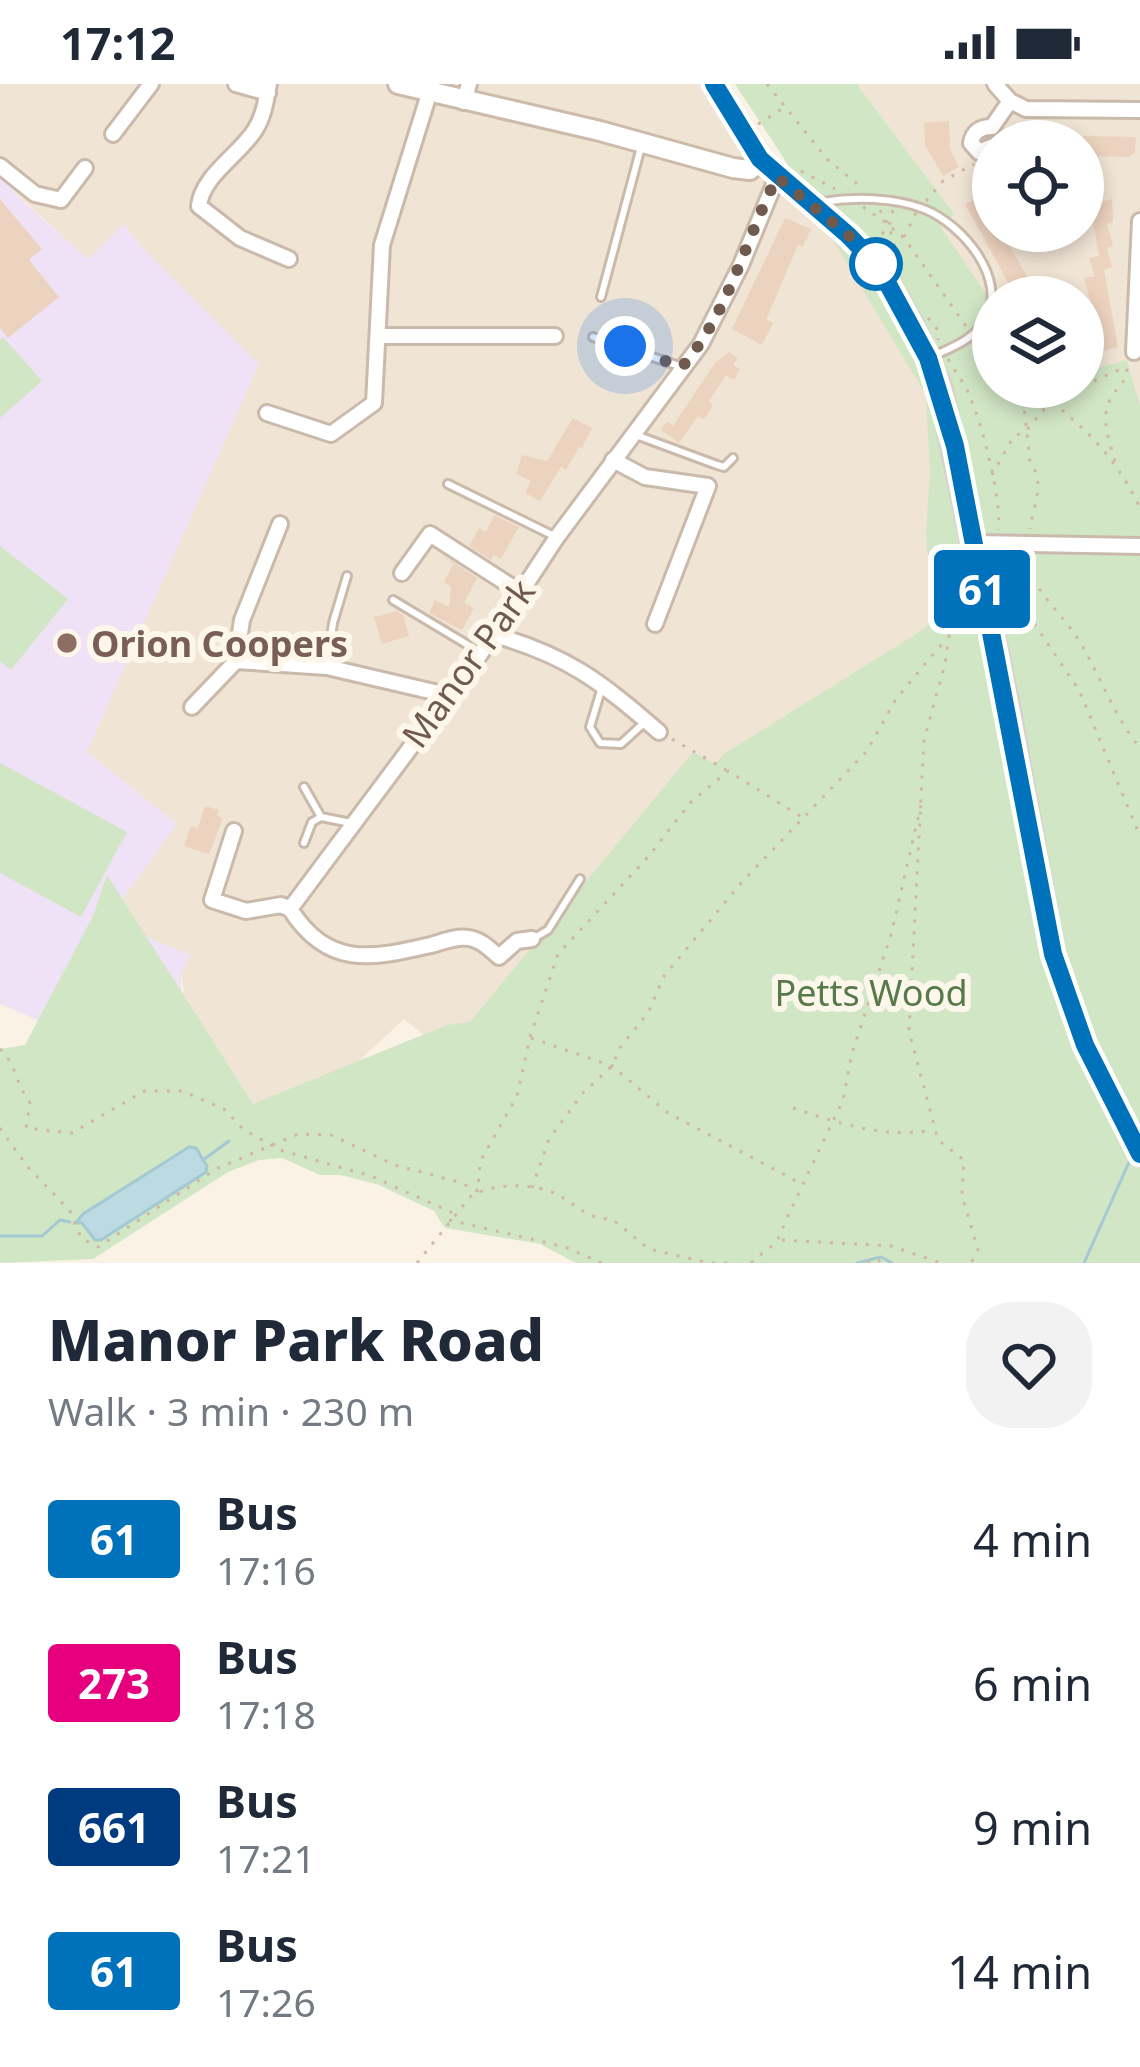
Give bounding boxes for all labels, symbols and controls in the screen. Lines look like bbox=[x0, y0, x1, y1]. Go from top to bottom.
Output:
text: 17:12 bbox=[60, 12, 176, 73]
map controls bbox=[972, 120, 1104, 408]
button: locate bbox=[972, 120, 1104, 252]
unlabelled marker bbox=[851, 239, 901, 289]
button: layers bbox=[972, 276, 1104, 408]
your location bbox=[595, 316, 655, 376]
line badge: 61 bbox=[928, 550, 1036, 628]
text: 61 bbox=[958, 560, 1006, 617]
street label: Manor Park bbox=[390, 569, 546, 757]
place label: Orion Coopers bbox=[91, 619, 348, 668]
marker: Orion Coopers bbox=[54, 630, 80, 656]
park label: Petts Wood bbox=[774, 968, 968, 1017]
text: Manor Park Road bbox=[48, 1300, 544, 1378]
button: heart bbox=[966, 1302, 1092, 1428]
text: Walk · 3 min · 230 m bbox=[48, 1384, 414, 1437]
text: Bus bbox=[216, 1482, 298, 1543]
text: 4 min bbox=[973, 1509, 1092, 1570]
text: 61 bbox=[90, 1510, 138, 1567]
text: 17:16 bbox=[216, 1543, 316, 1596]
text: Bus bbox=[216, 1626, 298, 1687]
text: 6 min bbox=[973, 1653, 1092, 1714]
text: 273 bbox=[78, 1654, 150, 1711]
text: 17:18 bbox=[216, 1687, 316, 1740]
text: Bus bbox=[216, 1770, 298, 1831]
text: 9 min bbox=[973, 1797, 1092, 1858]
text: 661 bbox=[78, 1798, 150, 1855]
text: 17:21 bbox=[216, 1831, 316, 1884]
text: Bus bbox=[216, 1914, 298, 1975]
text: 14 min bbox=[947, 1941, 1092, 2002]
text: 61 bbox=[90, 1942, 138, 1999]
text: 17:26 bbox=[216, 1975, 316, 2028]

